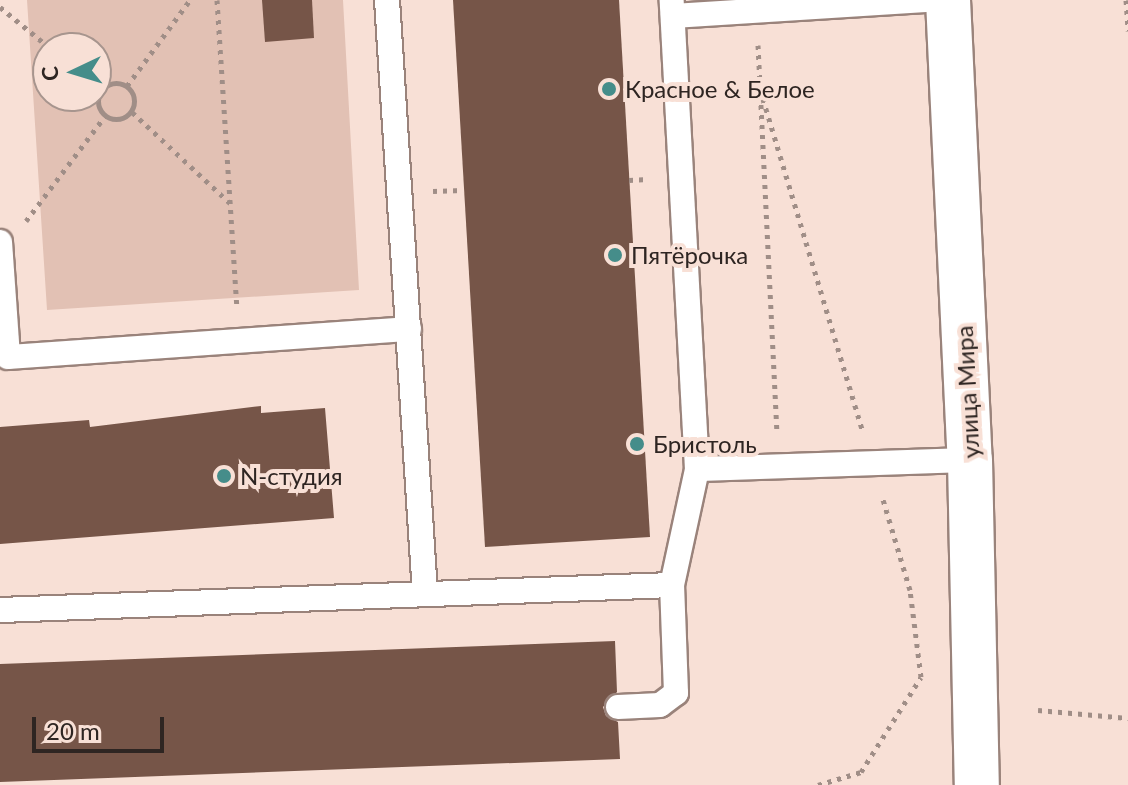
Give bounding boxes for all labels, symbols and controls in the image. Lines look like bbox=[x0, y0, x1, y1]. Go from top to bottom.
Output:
north arrow bbox=[32, 32, 112, 112]
text: С bbox=[36, 65, 64, 82]
place label: Красное & Белое bbox=[625, 75, 815, 103]
marker: Красное & Белое bbox=[600, 80, 618, 98]
place label: Пятёрочка bbox=[631, 241, 748, 269]
marker: Пятёрочка bbox=[606, 246, 624, 264]
street label: улица Мира bbox=[949, 325, 985, 459]
place label: Бристоль bbox=[653, 430, 757, 458]
marker: Бристоль bbox=[628, 435, 646, 453]
place label: N-студия bbox=[240, 462, 343, 490]
marker: N-студия bbox=[215, 467, 233, 485]
scale bar bbox=[36, 701, 168, 751]
text: 20 m bbox=[46, 716, 100, 745]

